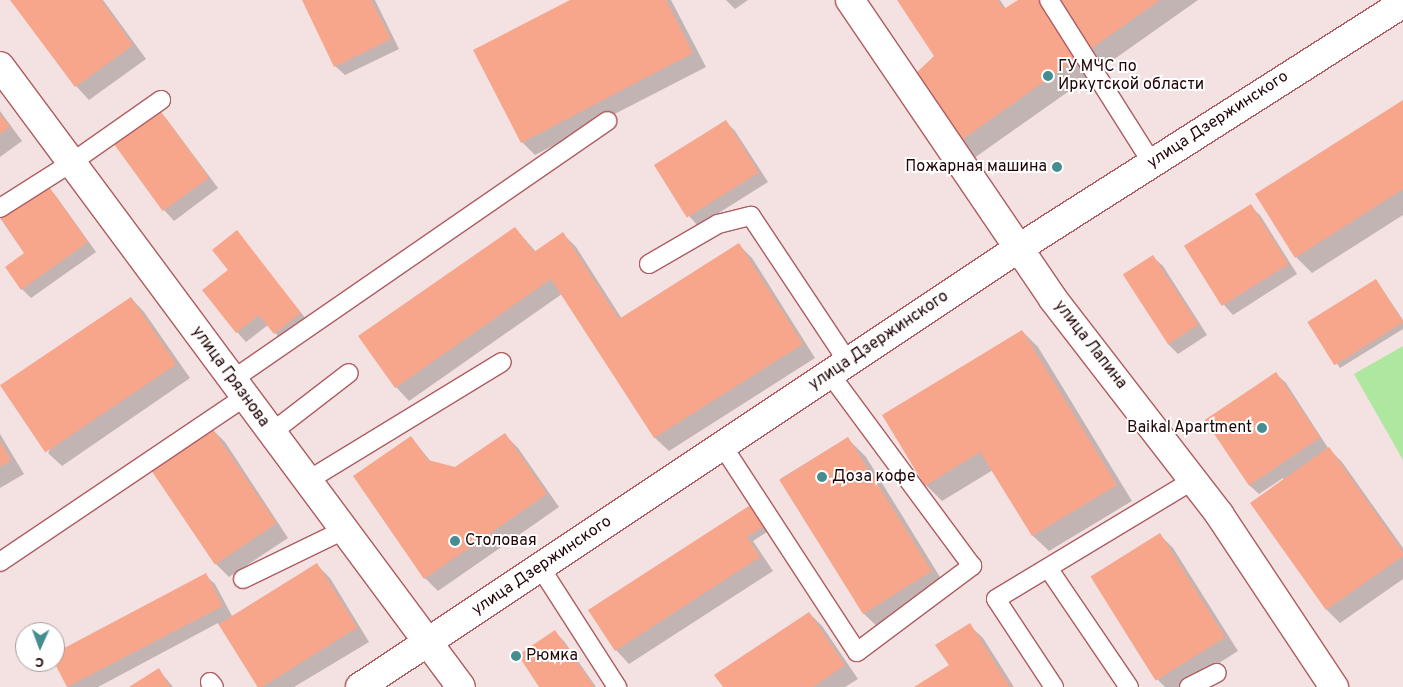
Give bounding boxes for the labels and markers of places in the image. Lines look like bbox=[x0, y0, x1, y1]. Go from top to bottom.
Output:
place label: ГУ МЧС по Иркутской области bbox=[1058, 57, 1204, 95]
marker: ГУ МЧС по Иркутской области bbox=[1042, 70, 1054, 82]
place label: Пожарная машина bbox=[905, 157, 1047, 177]
marker: Пожарная машина bbox=[1051, 161, 1063, 173]
place label: Baikal Apartment bbox=[1126, 418, 1252, 438]
marker: Baikal Apartment bbox=[1256, 422, 1268, 434]
place label: Доза кофе bbox=[832, 467, 916, 487]
marker: Доза кофе bbox=[816, 471, 828, 483]
place label: Столовая bbox=[465, 531, 537, 551]
marker: Столовая bbox=[449, 535, 461, 547]
place label: Рюмка bbox=[526, 646, 578, 666]
marker: Рюмка bbox=[510, 650, 522, 662]

